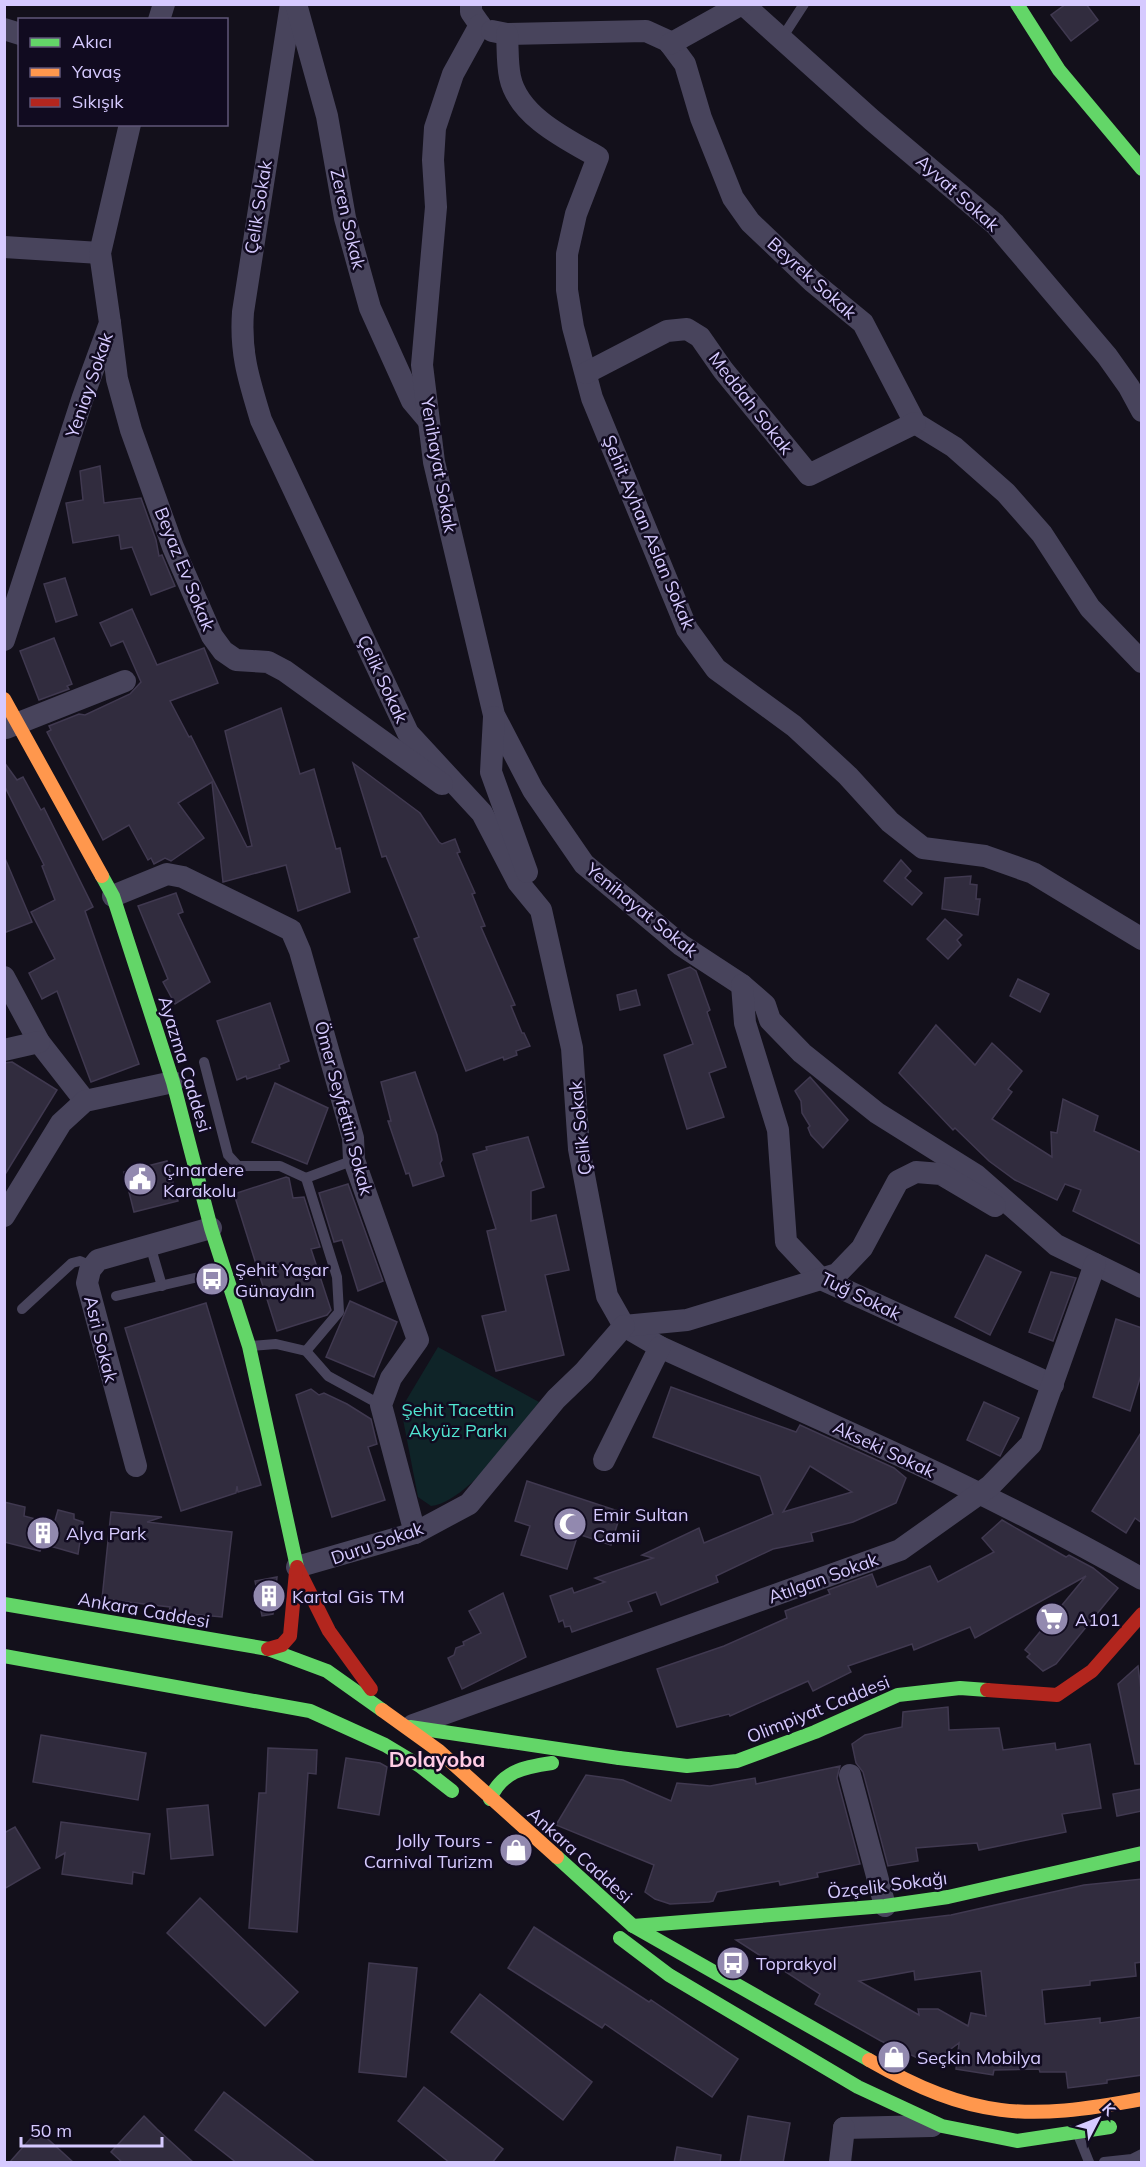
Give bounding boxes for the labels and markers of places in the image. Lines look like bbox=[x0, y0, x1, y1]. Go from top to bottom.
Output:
place label: Çınardere Karakolu bbox=[163, 1158, 244, 1202]
public building icon: Çınardere Karakolu bbox=[122, 1161, 158, 1197]
place label: Şehit Yaşar Günaydın bbox=[235, 1258, 329, 1302]
bus stop icon: Şehit Yaşar Günaydın bbox=[194, 1261, 230, 1297]
place label: Emir Sultan Camii bbox=[593, 1503, 688, 1547]
mosque icon: Emir Sultan Camii bbox=[552, 1506, 588, 1542]
building icon: Alya Park bbox=[25, 1515, 61, 1551]
place label: Alya Park bbox=[66, 1522, 147, 1545]
building icon: Kartal Gis TM bbox=[251, 1578, 287, 1614]
place label: Kartal Gis TM bbox=[292, 1585, 405, 1608]
supermarket icon: A101 bbox=[1034, 1601, 1070, 1637]
place label: A101 bbox=[1075, 1608, 1121, 1631]
place label: Jolly Tours - Carnival Turizm bbox=[364, 1829, 493, 1873]
shop icon: Jolly Tours - Carnival Turizm bbox=[498, 1832, 534, 1868]
bus stop icon: Toprakyol bbox=[715, 1945, 751, 1981]
place label: Toprakyol bbox=[756, 1952, 837, 1975]
shop icon: Seçkin Mobilya bbox=[876, 2039, 912, 2075]
place label: Seçkin Mobilya bbox=[917, 2046, 1041, 2069]

